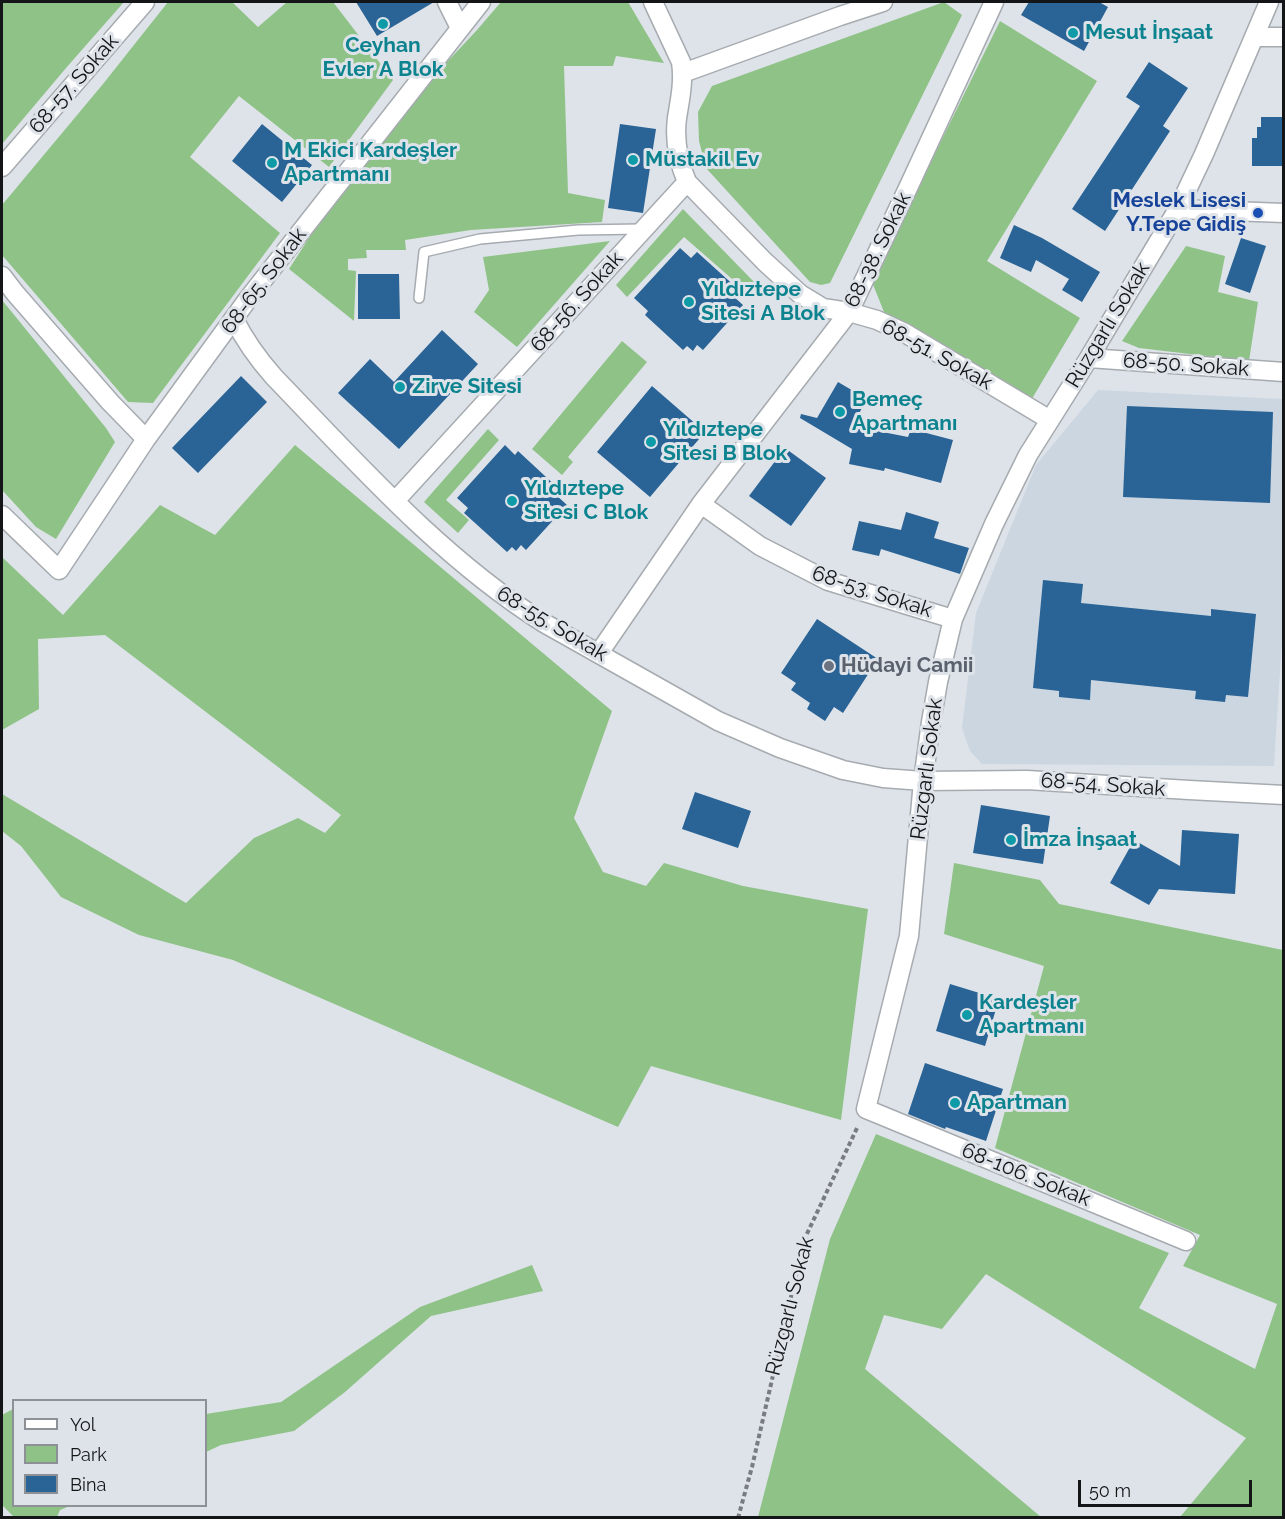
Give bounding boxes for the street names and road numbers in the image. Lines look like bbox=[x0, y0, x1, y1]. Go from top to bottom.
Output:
street label: 68-57. Sokak bbox=[24, 29, 124, 139]
street label: 68-38. Sokak bbox=[839, 188, 917, 312]
street label: 68-65. Sokak bbox=[216, 223, 312, 339]
street label: 68-56. Sokak bbox=[525, 247, 629, 357]
street label: Rüzgarlı Sokak bbox=[1061, 257, 1155, 393]
street label: 68-51. Sokak bbox=[877, 314, 997, 396]
street label: 68-50. Sokak bbox=[1122, 348, 1250, 382]
street label: 68-53. Sokak bbox=[809, 561, 935, 623]
street label: 68-55. Sokak bbox=[492, 581, 612, 667]
street label: Rüzgarlı Sokak bbox=[906, 697, 948, 841]
street label: 68-54. Sokak bbox=[1040, 768, 1166, 802]
street label: 68-106. Sokak bbox=[958, 1138, 1094, 1212]
street label: Rüzgarlı Sokak bbox=[761, 1234, 819, 1378]

